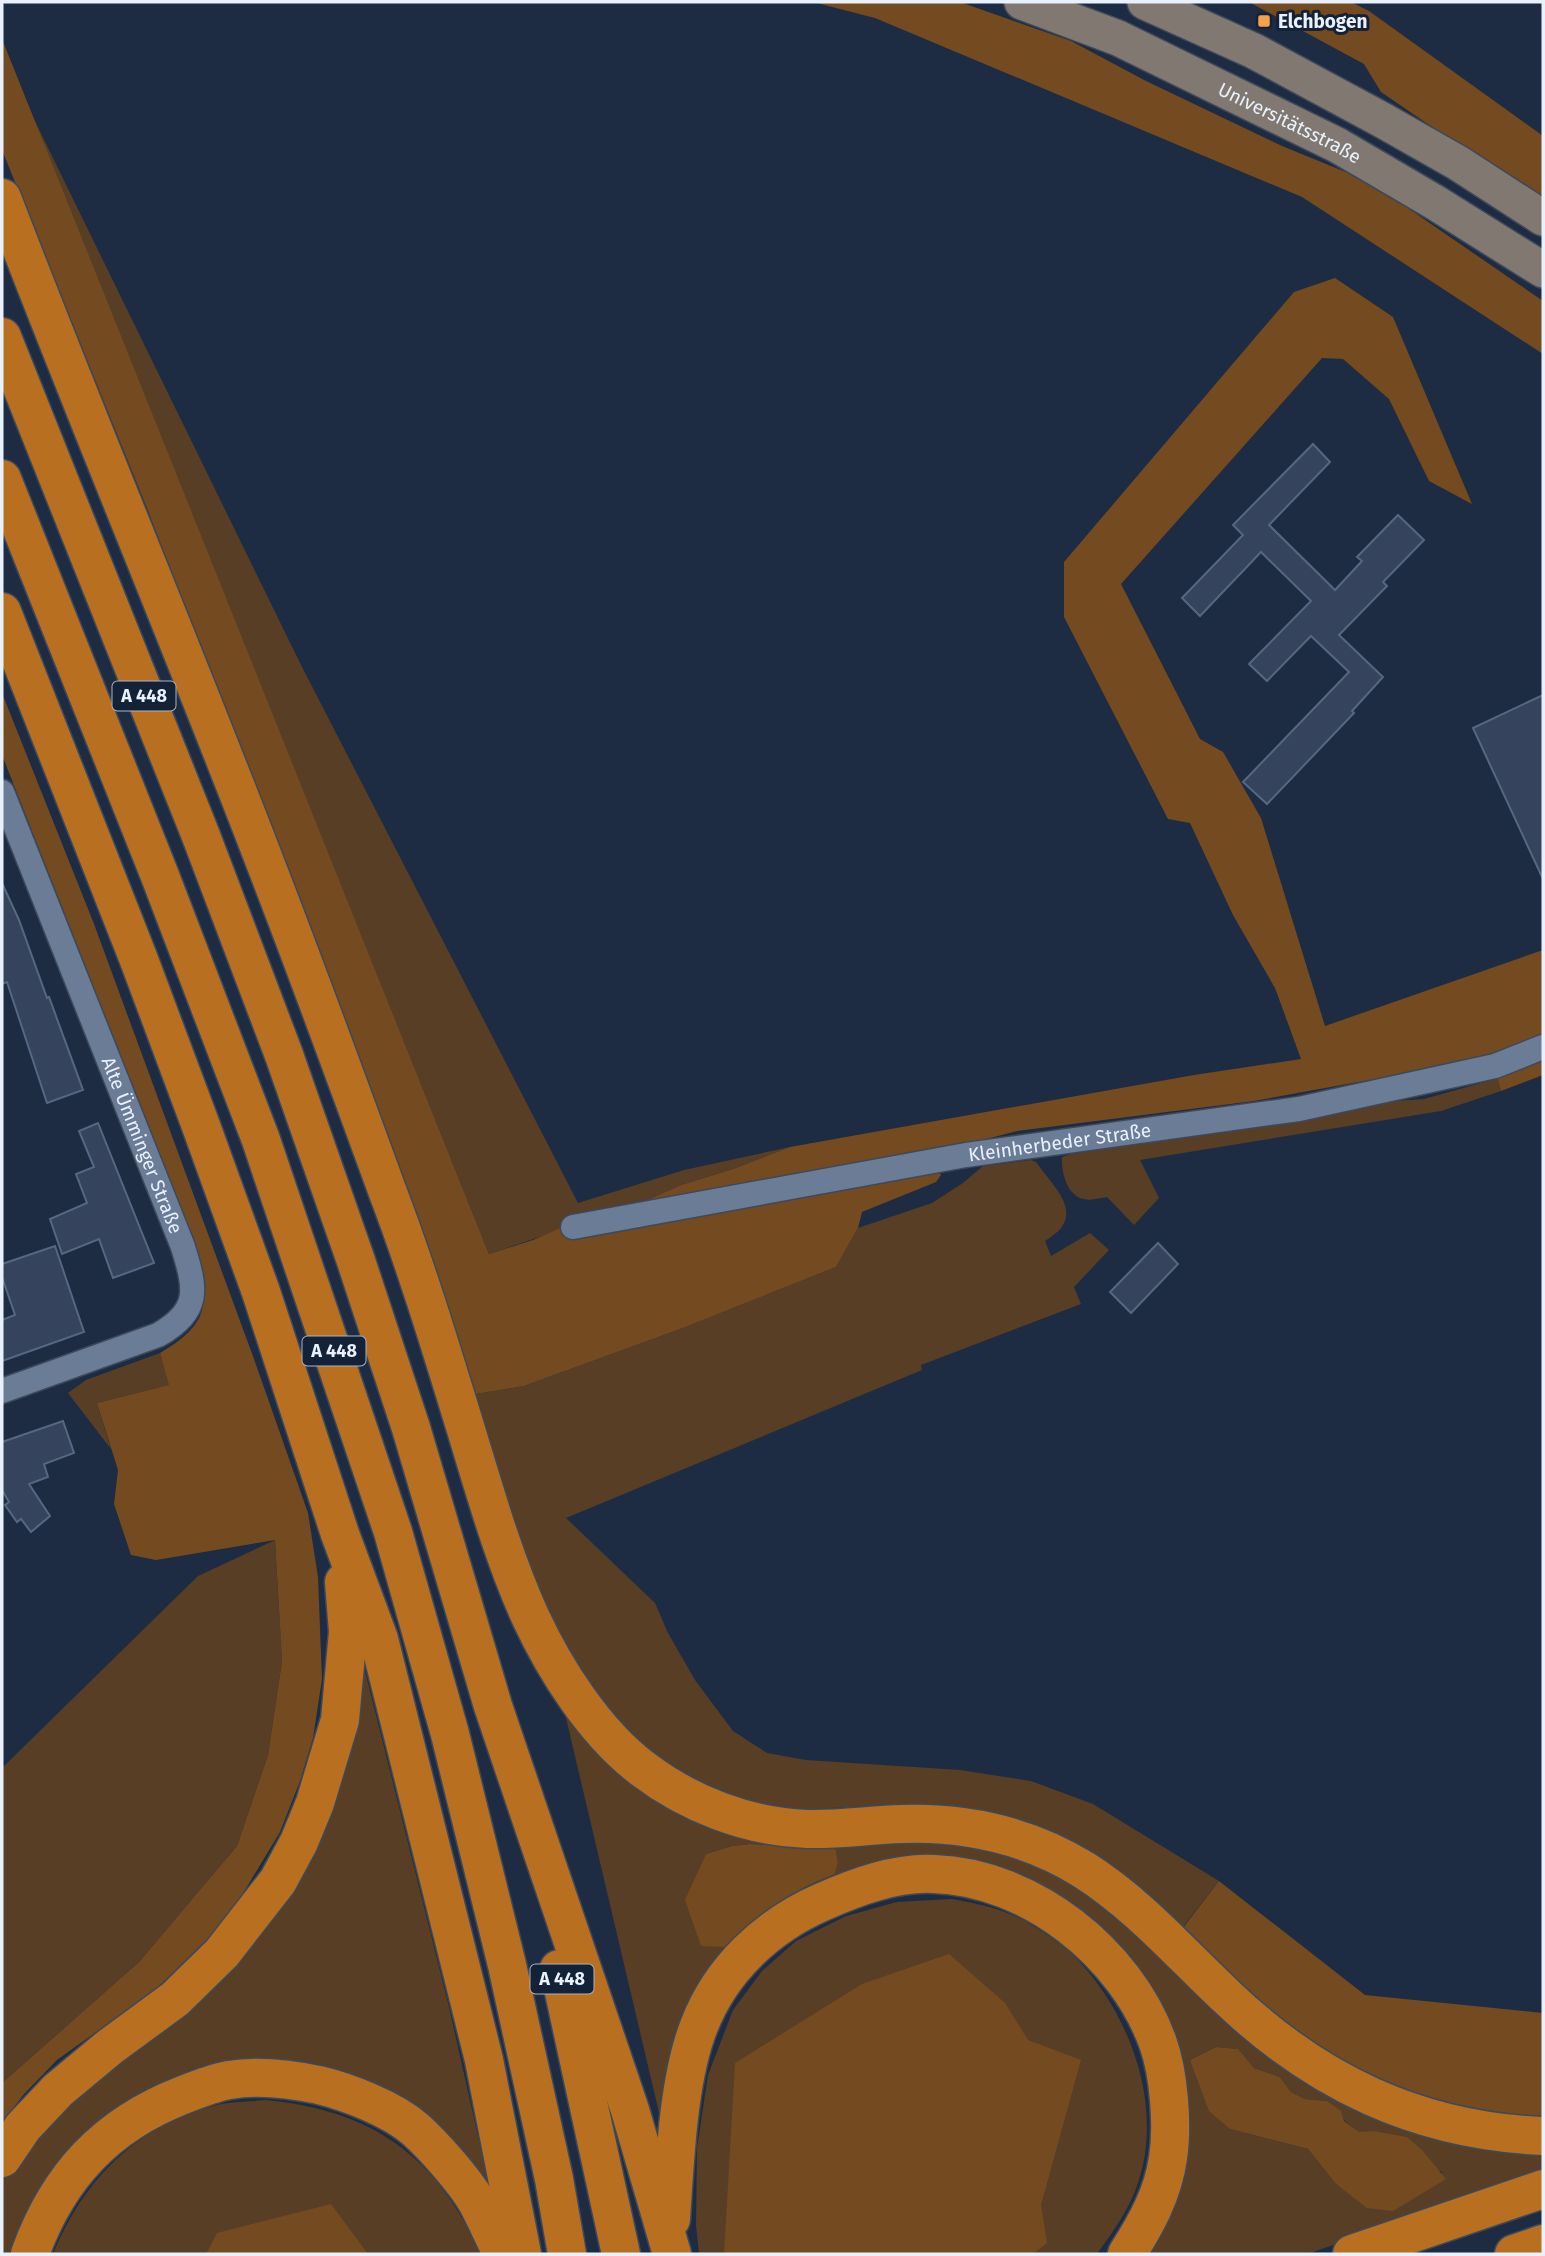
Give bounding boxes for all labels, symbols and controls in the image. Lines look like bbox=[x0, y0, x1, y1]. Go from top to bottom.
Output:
place label: Elchbogen bbox=[1278, 10, 1367, 33]
marker: Elchbogen bbox=[1256, 13, 1272, 29]
street label: Universitätsstraße bbox=[1214, 77, 1365, 168]
road number: A 448 bbox=[113, 682, 176, 710]
street label: Alte Ümminger Straße bbox=[97, 1053, 188, 1237]
street label: Kleinherbeder Straße bbox=[967, 1118, 1152, 1166]
road number: A 448 bbox=[302, 1336, 366, 1366]
road number: A 448 bbox=[530, 1965, 594, 1994]

